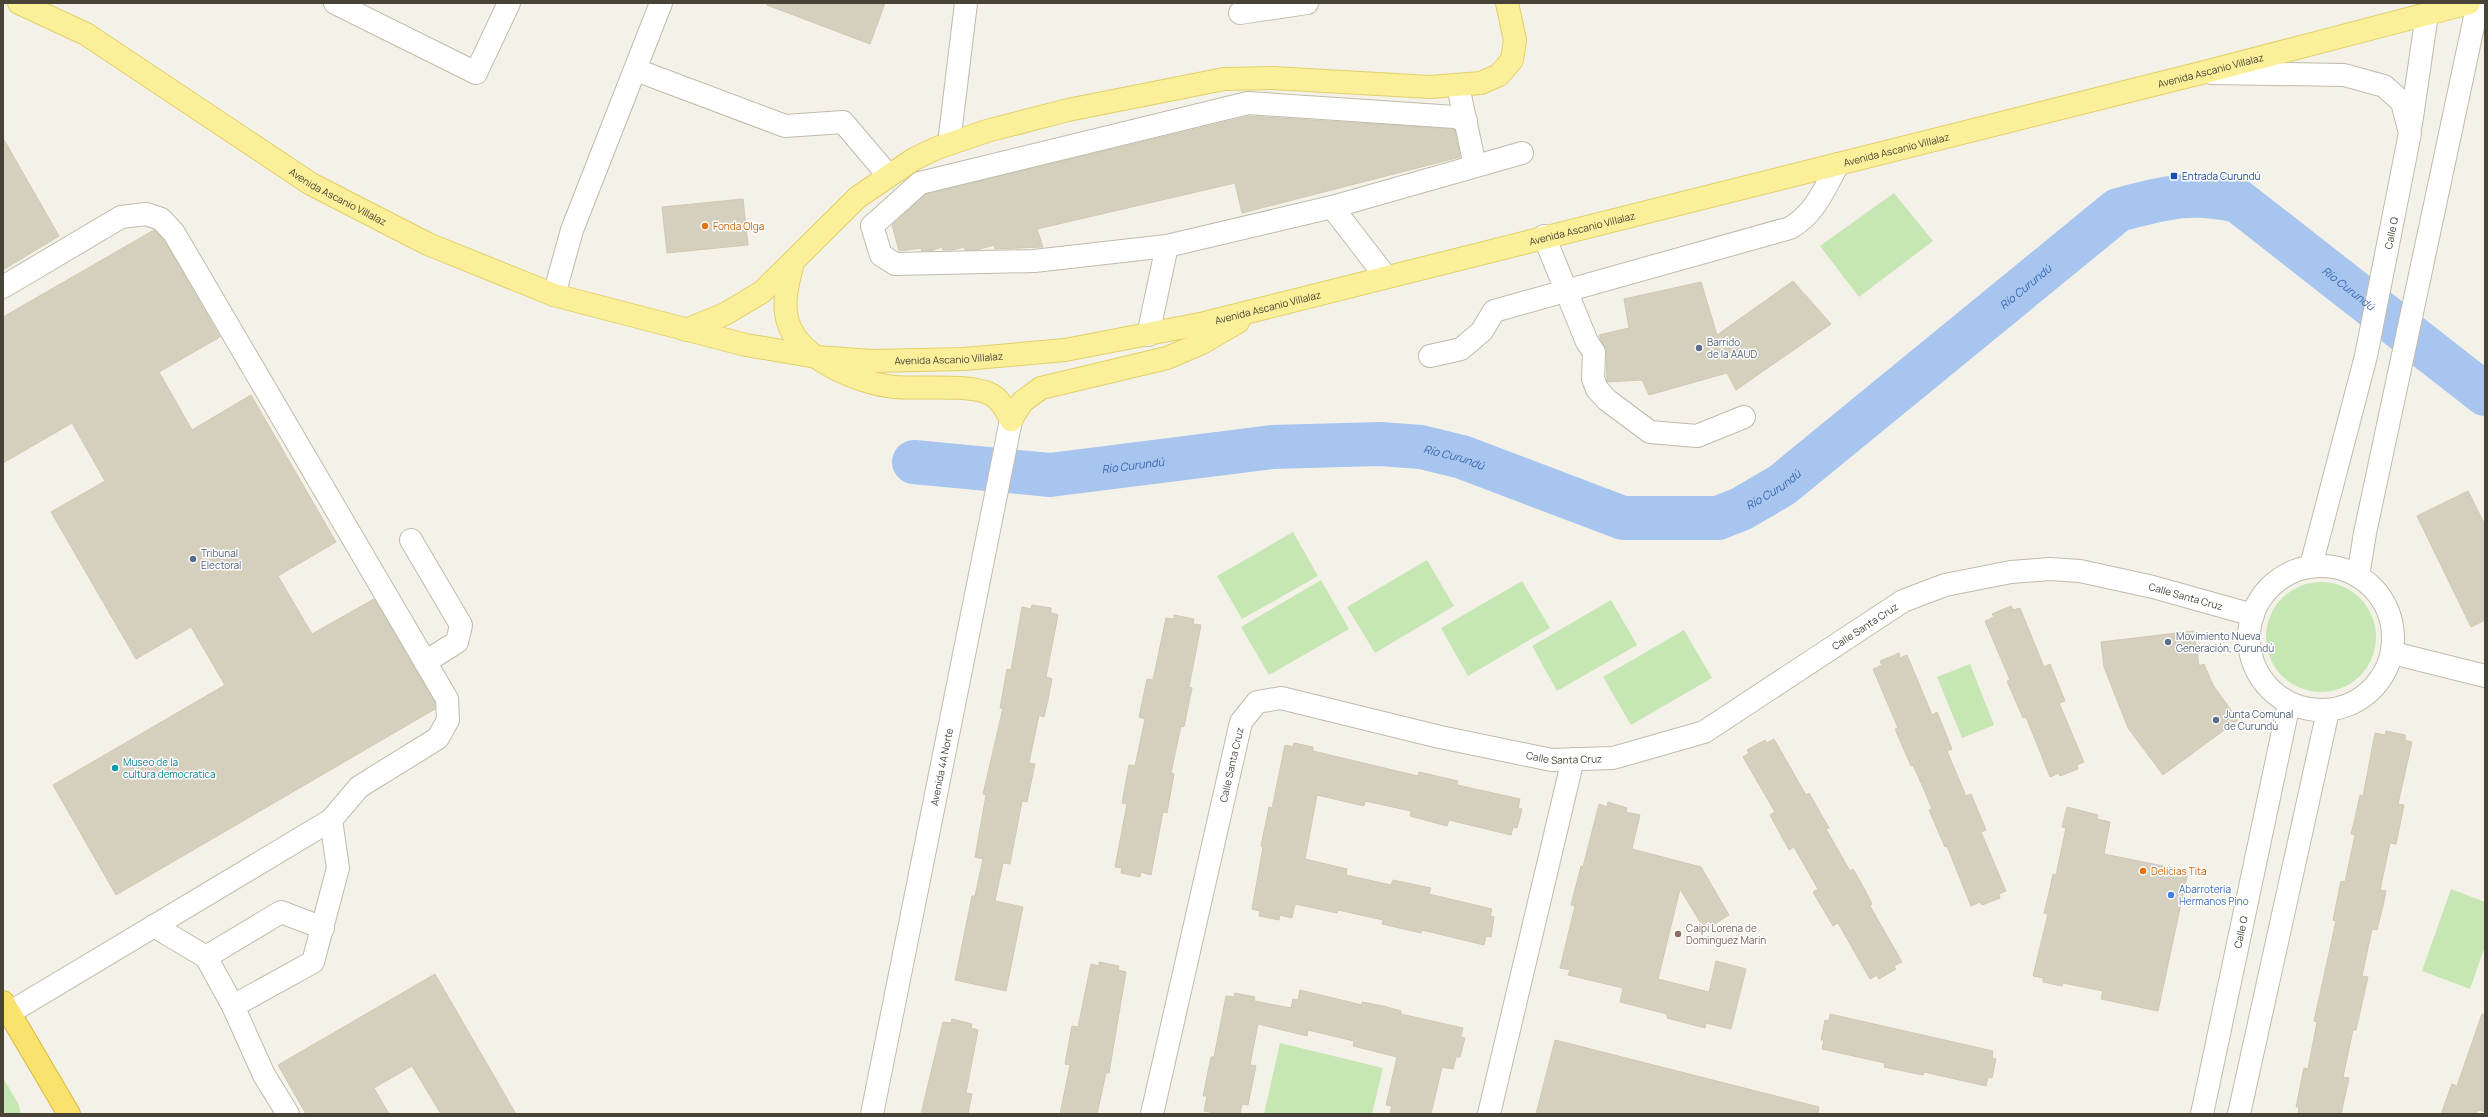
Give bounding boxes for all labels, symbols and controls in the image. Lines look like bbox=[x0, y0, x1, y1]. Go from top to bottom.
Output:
street label: Avenida Ascanio Villalaz bbox=[2156, 50, 2265, 91]
street label: Avenida Ascanio Villalaz bbox=[1842, 129, 1951, 170]
street label: Avenida Ascanio Villalaz bbox=[287, 164, 389, 229]
place label: Entrada Curundú bbox=[2182, 169, 2261, 183]
marker: Entrada Curundú bbox=[2169, 171, 2179, 181]
street label: Avenida Ascanio Villalaz bbox=[1528, 208, 1637, 248]
street label: Calle Q bbox=[2381, 216, 2401, 250]
place label: Fonda Olga bbox=[713, 219, 764, 233]
marker: Fonda Olga bbox=[700, 221, 710, 231]
water label: Río Curundú bbox=[1996, 260, 2055, 312]
water label: Río Curundú bbox=[2320, 262, 2379, 314]
street label: Avenida Ascanio Villalaz bbox=[1213, 287, 1322, 327]
place label: Barrido de la AAUD bbox=[1707, 335, 1758, 361]
marker: Barrido de la AAUD bbox=[1694, 343, 1704, 353]
street label: Avenida Ascanio Villalaz bbox=[894, 349, 1004, 368]
water label: Río Curundú bbox=[1422, 440, 1488, 473]
water label: Río Curundú bbox=[1101, 453, 1166, 476]
water label: Río Curundú bbox=[1742, 465, 1804, 512]
place label: Tribunal Electoral bbox=[201, 546, 241, 572]
marker: Tribunal Electoral bbox=[188, 554, 198, 564]
street label: Calle Santa Cruz bbox=[2147, 579, 2224, 613]
street label: Calle Santa Cruz bbox=[1829, 599, 1900, 653]
place label: Movimiento Nueva Generación, Curundú bbox=[2176, 629, 2274, 655]
marker: Movimiento Nueva Generación, Curundú bbox=[2163, 637, 2173, 647]
place label: Junta Comunal de Curundú bbox=[2224, 707, 2293, 733]
marker: Junta Comunal de Curundú bbox=[2211, 715, 2221, 725]
street label: Calle Santa Cruz bbox=[1216, 726, 1247, 804]
street label: Avenida 4A Norte bbox=[927, 727, 956, 807]
street label: Calle Santa Cruz bbox=[1525, 748, 1603, 767]
place label: Museo de la cultura democratica bbox=[123, 755, 216, 781]
marker: Museo de la cultura democratica bbox=[110, 763, 120, 773]
place label: Delicias Tita bbox=[2151, 864, 2207, 878]
marker: Delicias Tita bbox=[2138, 866, 2148, 876]
place label: Abarroteria Hermanos Pino bbox=[2179, 882, 2249, 908]
marker: Abarroteria Hermanos Pino bbox=[2166, 890, 2176, 900]
street label: Calle Q bbox=[2230, 915, 2251, 949]
place label: Caipi Lorena de Dominguez Marin bbox=[1686, 921, 1766, 947]
marker: Caipi Lorena de Dominguez Marin bbox=[1673, 929, 1683, 939]

